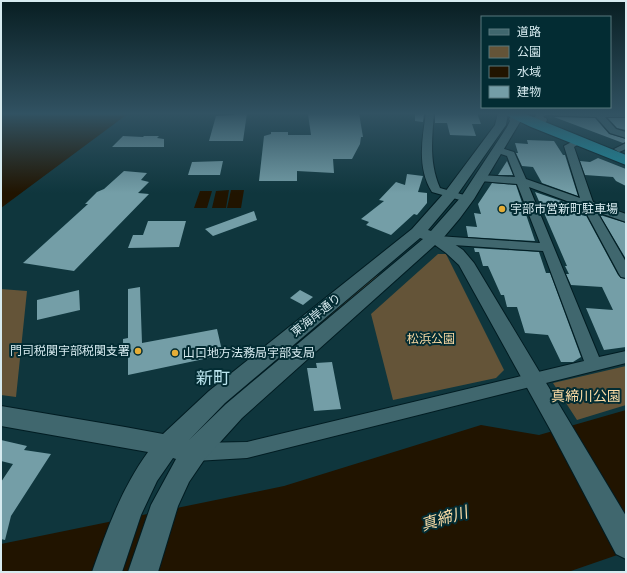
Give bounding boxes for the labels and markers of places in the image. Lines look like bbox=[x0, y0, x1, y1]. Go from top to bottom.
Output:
place label: 宇部市営新町駐車場 bbox=[510, 201, 618, 217]
marker: 宇部市営新町駐車場 bbox=[497, 204, 507, 214]
place label: 門司税関宇部税関支署 bbox=[10, 343, 130, 359]
place label: 山口地方法務局宇部支局 bbox=[183, 345, 315, 361]
marker: 門司税関宇部税関支署 bbox=[133, 346, 143, 356]
marker: 山口地方法務局宇部支局 bbox=[170, 348, 180, 358]

